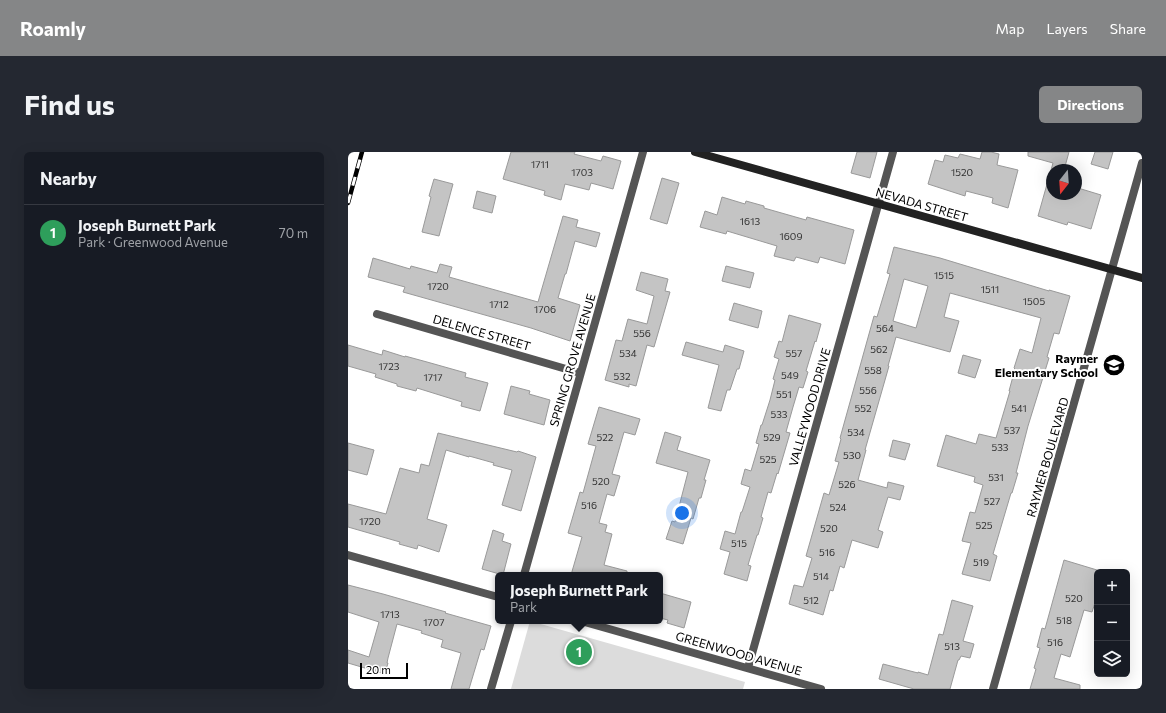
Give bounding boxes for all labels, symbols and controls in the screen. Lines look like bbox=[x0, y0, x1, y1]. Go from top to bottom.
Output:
text: Roamly bbox=[20, 17, 86, 40]
text: Map bbox=[996, 20, 1024, 37]
text: Layers bbox=[1046, 20, 1088, 37]
text: Share bbox=[1110, 20, 1146, 37]
button: Directions bbox=[1039, 86, 1142, 123]
text: Find us bbox=[24, 87, 115, 121]
house number: 1711 bbox=[531, 158, 549, 170]
north arrow bbox=[1046, 164, 1082, 200]
house number: 1703 bbox=[571, 166, 593, 178]
house number: 1520 bbox=[951, 166, 973, 178]
text: Nearby bbox=[40, 168, 97, 189]
street label: NEVADA STREET bbox=[874, 184, 970, 224]
house number: 1613 bbox=[740, 215, 760, 227]
text: Joseph Burnett Park bbox=[78, 216, 216, 234]
text: 1 bbox=[50, 225, 56, 241]
text: 70 m bbox=[279, 225, 308, 241]
house number: 1609 bbox=[780, 230, 802, 242]
text: Park · Greenwood Avenue bbox=[78, 234, 228, 250]
house number: 1515 bbox=[934, 269, 954, 281]
house number: 1720 bbox=[427, 280, 449, 292]
house number: 1511 bbox=[981, 283, 999, 295]
street label: SPRING GROVE AVENUE bbox=[546, 292, 598, 428]
house number: 1505 bbox=[1023, 295, 1045, 307]
house number: 1712 bbox=[489, 298, 509, 310]
house number: 1706 bbox=[534, 303, 556, 315]
street label: DELENCE STREET bbox=[431, 311, 533, 353]
house number: 564 bbox=[876, 322, 894, 334]
house number: 556 bbox=[633, 327, 651, 339]
house number: 562 bbox=[870, 343, 888, 355]
street label: VALLEYWOOD DRIVE bbox=[785, 346, 833, 468]
house number: 534 bbox=[619, 347, 637, 359]
house number: 557 bbox=[786, 347, 802, 359]
place label: Raymer Elementary School bbox=[995, 351, 1098, 379]
school or university icon: Raymer Elementary School bbox=[1101, 352, 1127, 378]
house number: 1723 bbox=[379, 360, 400, 372]
house number: 558 bbox=[864, 364, 882, 376]
house number: 549 bbox=[781, 369, 799, 381]
house number: 532 bbox=[614, 370, 631, 382]
house number: 1717 bbox=[423, 371, 443, 383]
house number: 556 bbox=[859, 384, 877, 396]
house number: 551 bbox=[776, 388, 792, 400]
street label: RAYMER BOULEVARD bbox=[1023, 395, 1071, 519]
house number: 552 bbox=[854, 402, 872, 414]
house number: 541 bbox=[1011, 402, 1027, 414]
house number: 533 bbox=[770, 408, 788, 420]
house number: 537 bbox=[1004, 424, 1020, 436]
house number: 534 bbox=[847, 426, 865, 438]
house number: 522 bbox=[597, 431, 614, 443]
house number: 529 bbox=[763, 431, 781, 443]
house number: 533 bbox=[991, 441, 1009, 453]
house number: 530 bbox=[843, 449, 861, 461]
house number: 525 bbox=[759, 453, 777, 465]
house number: 531 bbox=[988, 471, 1004, 483]
house number: 520 bbox=[592, 475, 610, 487]
house number: 526 bbox=[838, 478, 856, 490]
house number: 527 bbox=[984, 495, 1000, 507]
house number: 516 bbox=[581, 499, 597, 511]
house number: 524 bbox=[829, 501, 847, 513]
your location bbox=[672, 503, 692, 523]
house number: 1720 bbox=[359, 515, 381, 527]
house number: 525 bbox=[975, 519, 993, 531]
house number: 520 bbox=[820, 522, 838, 534]
house number: 515 bbox=[731, 537, 747, 549]
house number: 516 bbox=[819, 546, 835, 558]
house number: 519 bbox=[973, 556, 989, 568]
map controls bbox=[1094, 569, 1130, 677]
button: + bbox=[1094, 569, 1130, 605]
house number: 514 bbox=[813, 570, 829, 582]
popup bbox=[495, 572, 663, 624]
text: Joseph Burnett Park bbox=[510, 581, 648, 599]
house number: 520 bbox=[1065, 592, 1083, 604]
house number: 512 bbox=[803, 594, 819, 606]
text: Park bbox=[510, 599, 537, 615]
button: − bbox=[1094, 605, 1130, 641]
house number: 1713 bbox=[380, 608, 400, 620]
house number: 518 bbox=[1056, 614, 1072, 626]
house number: 1707 bbox=[423, 616, 445, 628]
street label: GREENWOOD AVENUE bbox=[674, 628, 804, 678]
house number: 516 bbox=[1047, 636, 1063, 648]
pin: 1 bbox=[566, 637, 592, 667]
house number: 513 bbox=[944, 640, 960, 652]
button: layers bbox=[1094, 641, 1130, 677]
scale bar bbox=[360, 661, 408, 680]
text: 20 m bbox=[366, 663, 391, 676]

